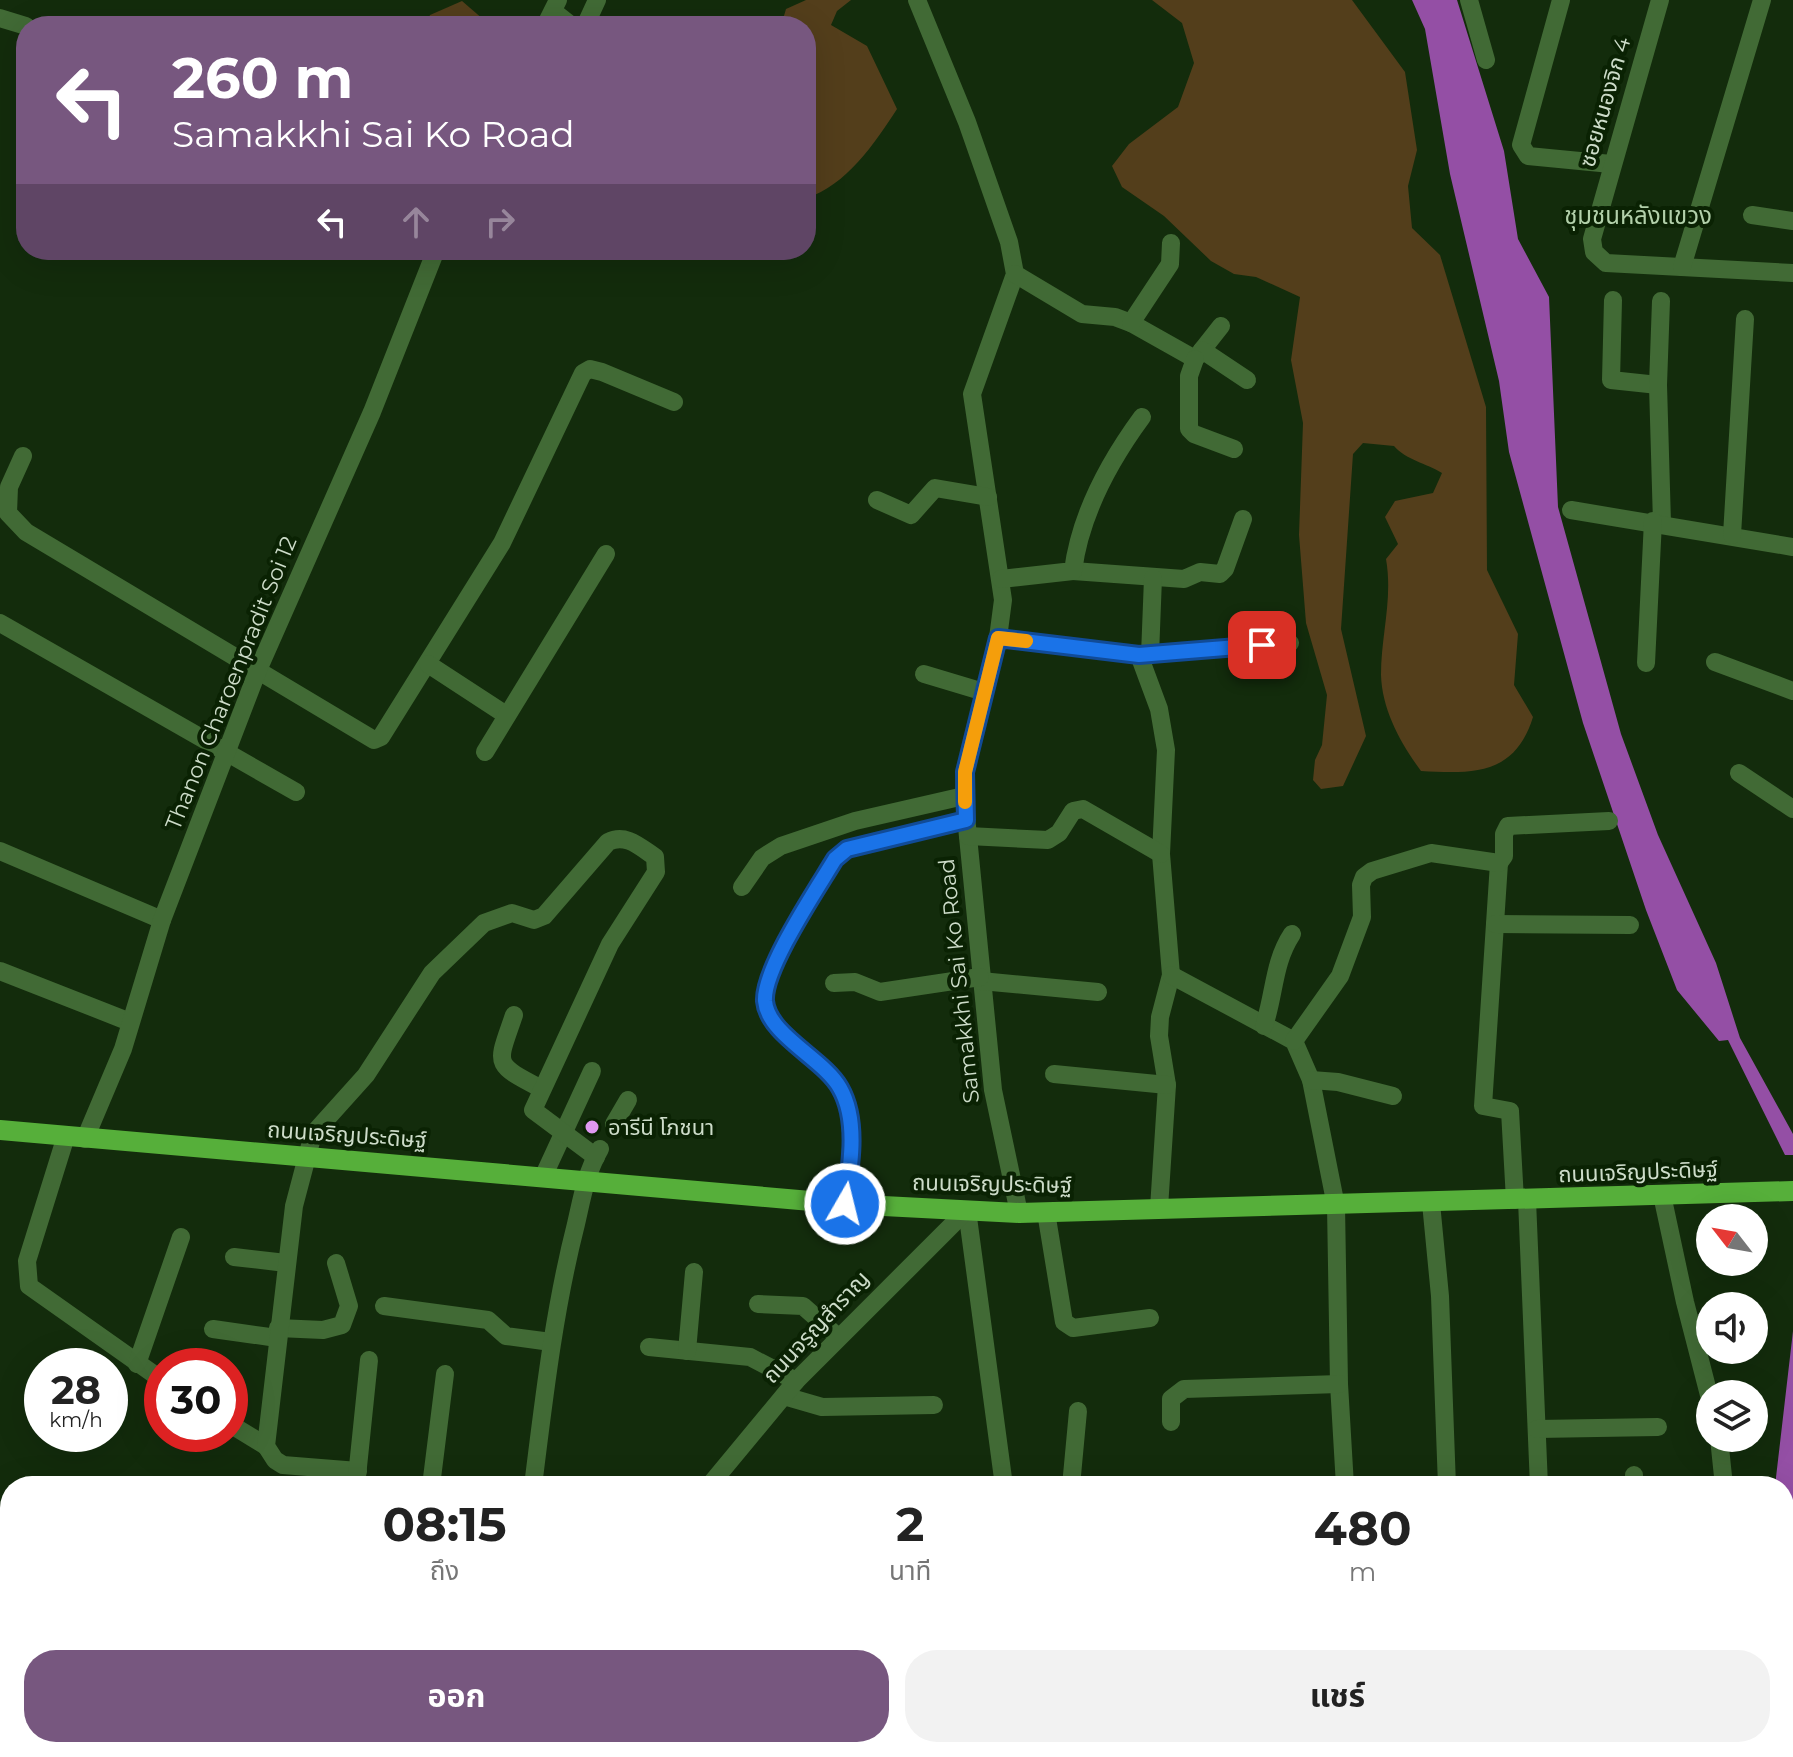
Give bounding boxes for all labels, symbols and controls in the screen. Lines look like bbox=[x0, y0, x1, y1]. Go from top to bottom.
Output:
street label: ซอยหนองจิก 4 bbox=[1574, 33, 1637, 170]
text: 260 m bbox=[172, 44, 353, 112]
icon: left bbox=[40, 48, 144, 152]
text: Samakkhi Sai Ko Road bbox=[172, 112, 575, 156]
icon: left bbox=[310, 200, 354, 244]
icon: ahead bbox=[394, 200, 438, 244]
icon: right bbox=[478, 200, 522, 244]
district label: ชุมชนหลังแขวง bbox=[1564, 201, 1712, 231]
street label: Thanon Charoenpradit Soi 12 bbox=[160, 532, 302, 834]
pin bbox=[1228, 611, 1296, 679]
icon: arrive bbox=[1240, 623, 1284, 667]
street label: Samakkhi Sai Ko Road bbox=[933, 857, 985, 1105]
place label: อารีนี โภชนา bbox=[608, 1114, 714, 1141]
street label: ถนนเจริญประดิษฐ์ bbox=[266, 1116, 428, 1154]
marker: อารีนี โภชนา bbox=[583, 1118, 601, 1136]
street label: ถนนเจริญประดิษฐ์ bbox=[1558, 1156, 1718, 1188]
position arrow bbox=[803, 1162, 887, 1246]
street label: ถนนเจริญประดิษฐ์ bbox=[912, 1169, 1072, 1199]
north arrow bbox=[1696, 1204, 1768, 1276]
map controls bbox=[1696, 1204, 1768, 1452]
street label: ถนนจรูญสำราญ bbox=[757, 1265, 875, 1389]
button: sound bbox=[1696, 1292, 1768, 1364]
speed limit sign: 30 bbox=[144, 1348, 248, 1452]
text: 28 bbox=[51, 1365, 101, 1414]
button: layers bbox=[1696, 1380, 1768, 1452]
text: km/h bbox=[49, 1408, 103, 1432]
text: 08:15 bbox=[382, 1495, 507, 1553]
text: 2 bbox=[896, 1495, 924, 1553]
text: 480 bbox=[1314, 1499, 1412, 1557]
text: ถึง bbox=[430, 1555, 459, 1587]
text: นาที bbox=[889, 1555, 931, 1587]
text: m bbox=[1349, 1556, 1376, 1588]
button: ออก bbox=[24, 1650, 889, 1742]
button: แชร์ bbox=[905, 1650, 1770, 1742]

